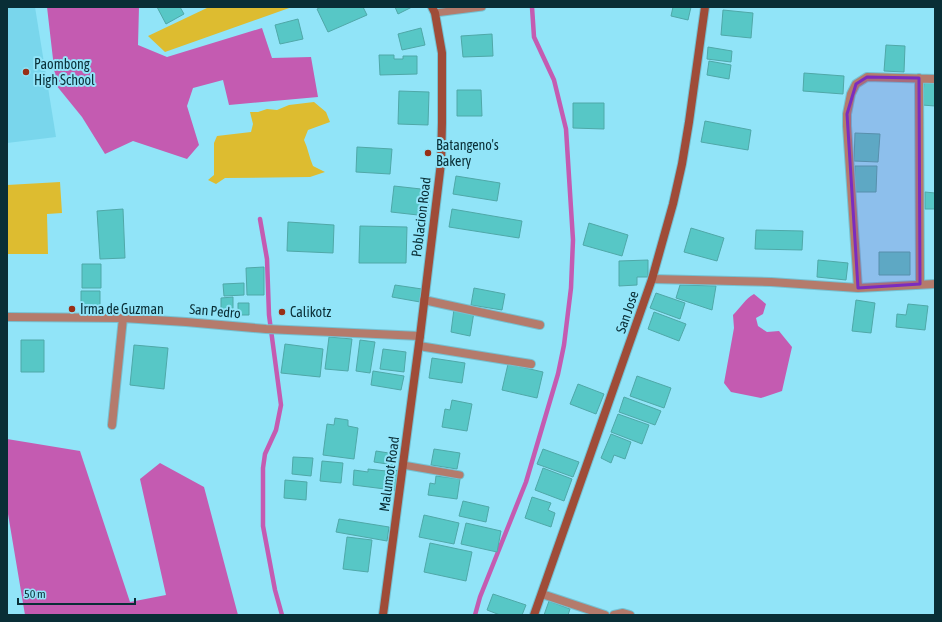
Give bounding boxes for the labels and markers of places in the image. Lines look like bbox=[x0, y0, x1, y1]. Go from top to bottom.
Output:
place label: Paombong High School bbox=[34, 56, 95, 88]
marker: Paombong High School bbox=[21, 67, 31, 77]
place label: Batangeno's Bakery bbox=[436, 137, 499, 169]
marker: Batangeno's Bakery bbox=[423, 148, 433, 158]
place label: Irma de Guzman bbox=[80, 301, 164, 317]
marker: Irma de Guzman bbox=[67, 304, 77, 314]
place label: Calikotz bbox=[290, 304, 331, 320]
marker: Calikotz bbox=[277, 307, 287, 317]

